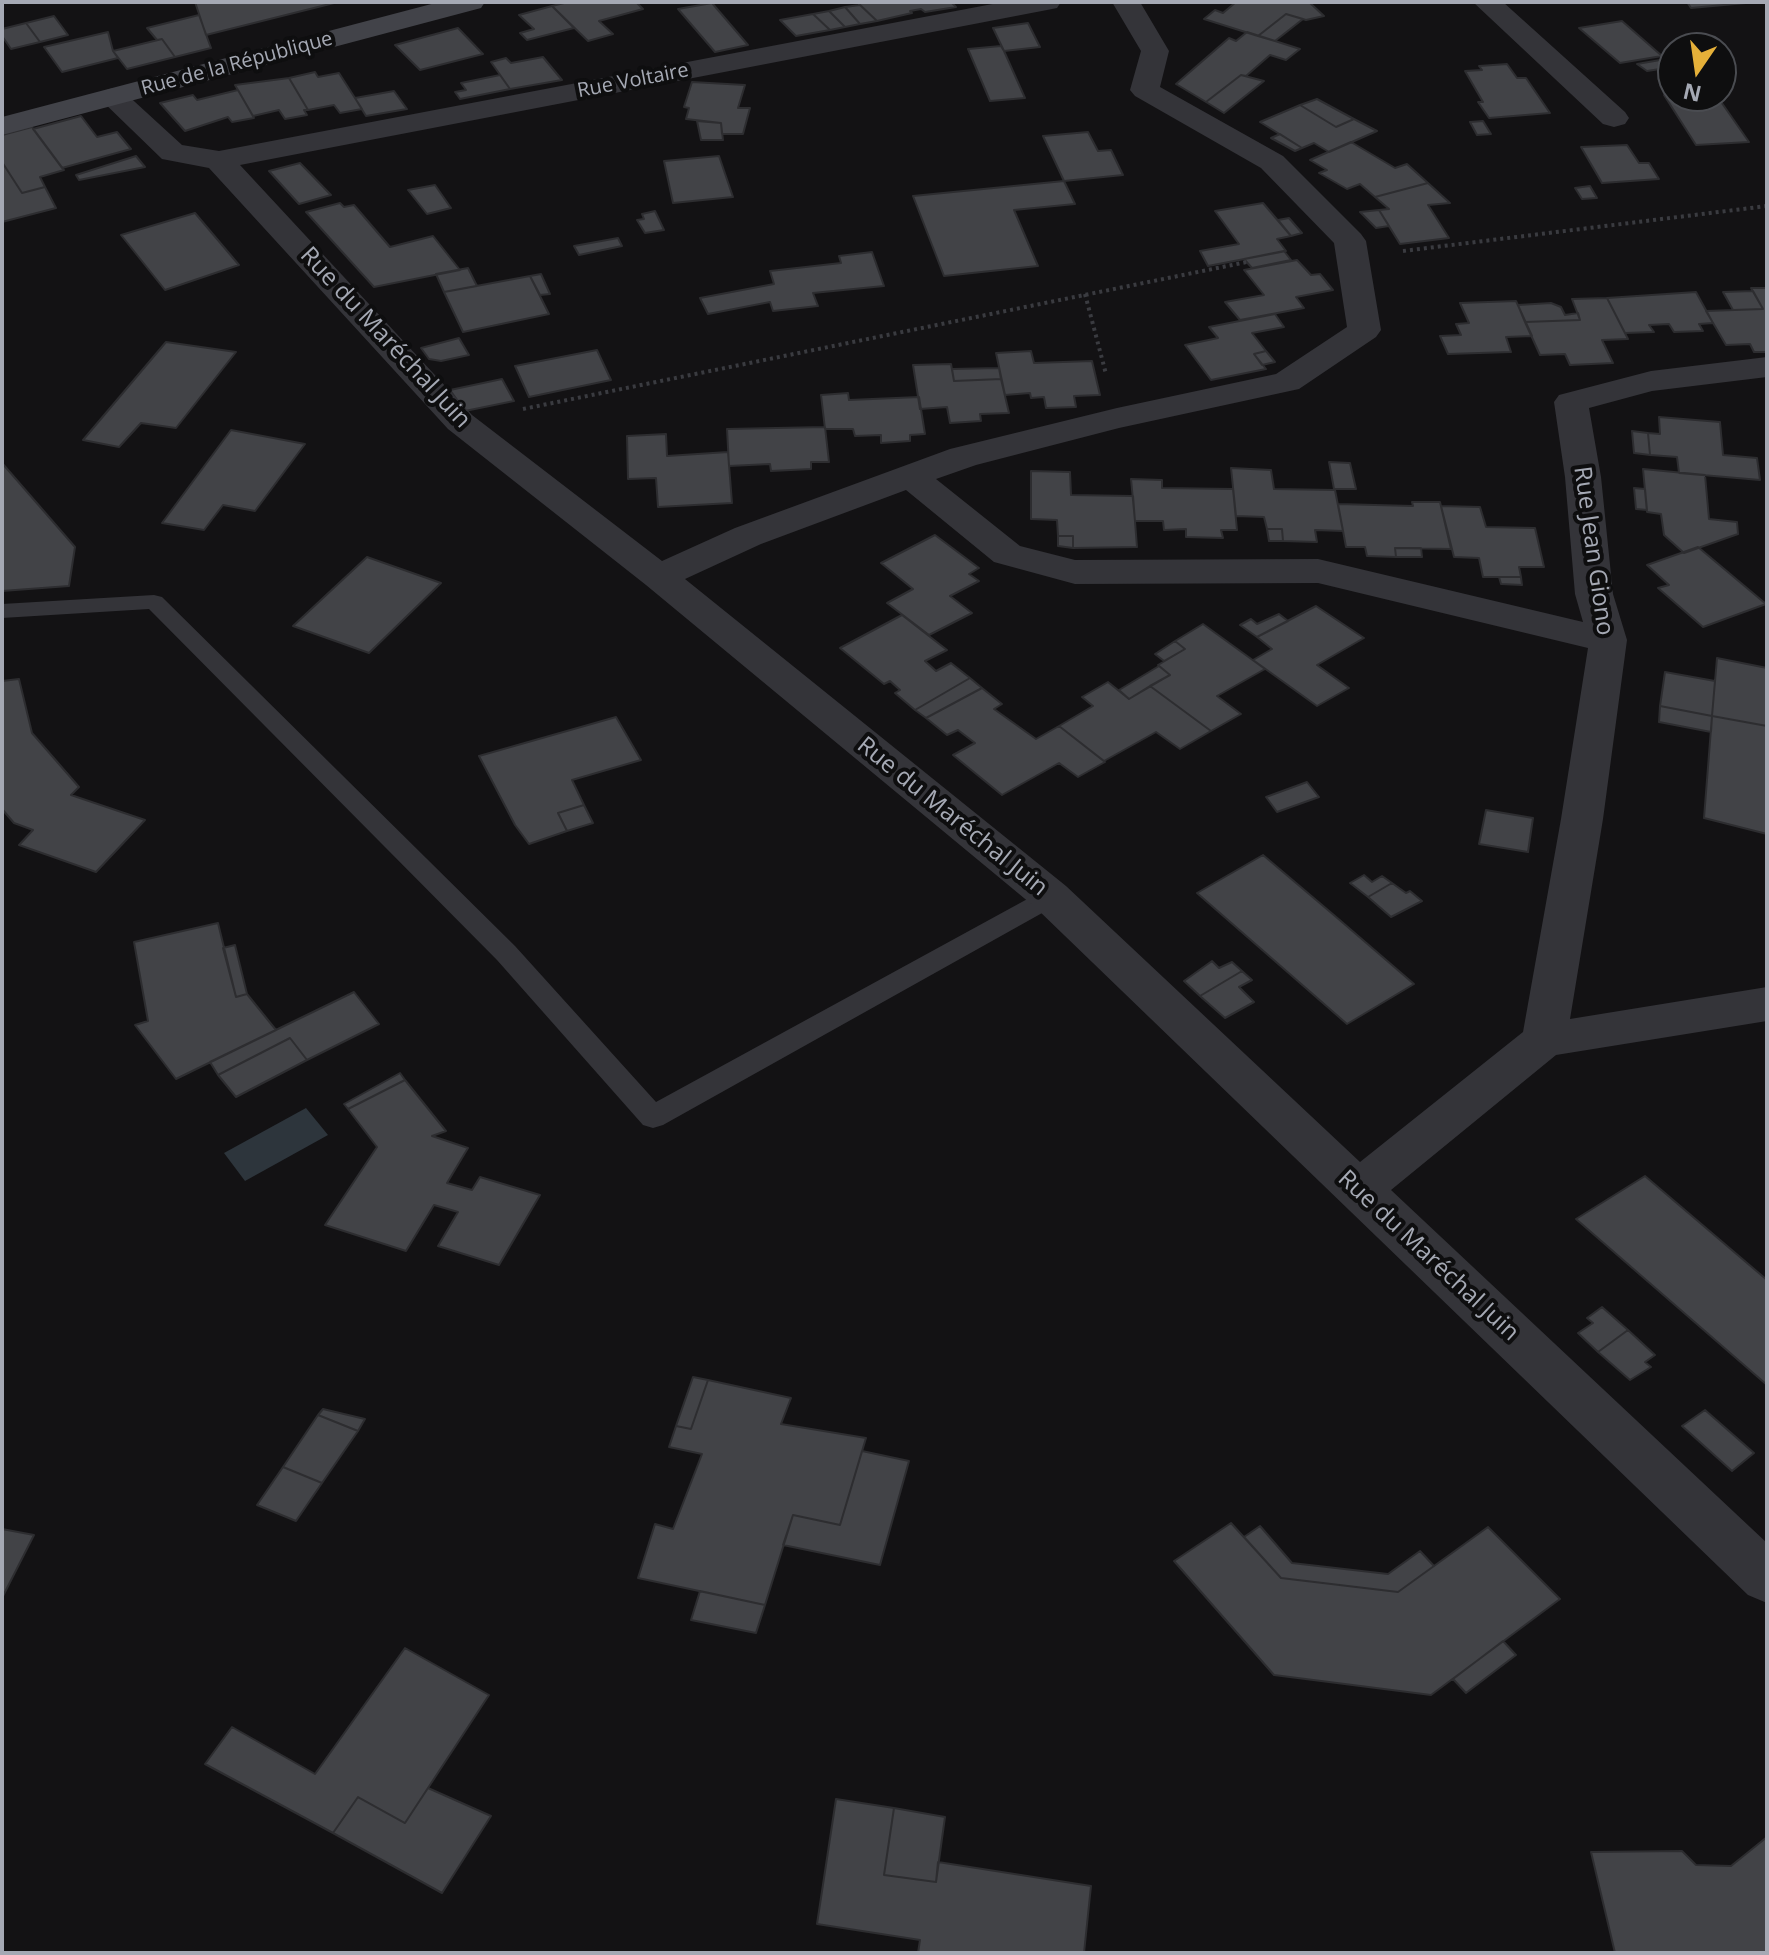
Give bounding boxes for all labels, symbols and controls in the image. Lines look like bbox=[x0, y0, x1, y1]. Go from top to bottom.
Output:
street label: Rue de la République bbox=[139, 27, 335, 101]
north arrow bbox=[1657, 32, 1737, 112]
street label: Rue Voltaire bbox=[575, 58, 691, 104]
text: N bbox=[1680, 77, 1704, 110]
street label: Rue du Maréchal Juin bbox=[294, 242, 476, 434]
street label: Rue Jean Giono bbox=[1567, 465, 1619, 637]
street label: Rue du Maréchal Juin bbox=[851, 731, 1053, 903]
street label: Rue du Maréchal Juin bbox=[1332, 1165, 1524, 1347]

